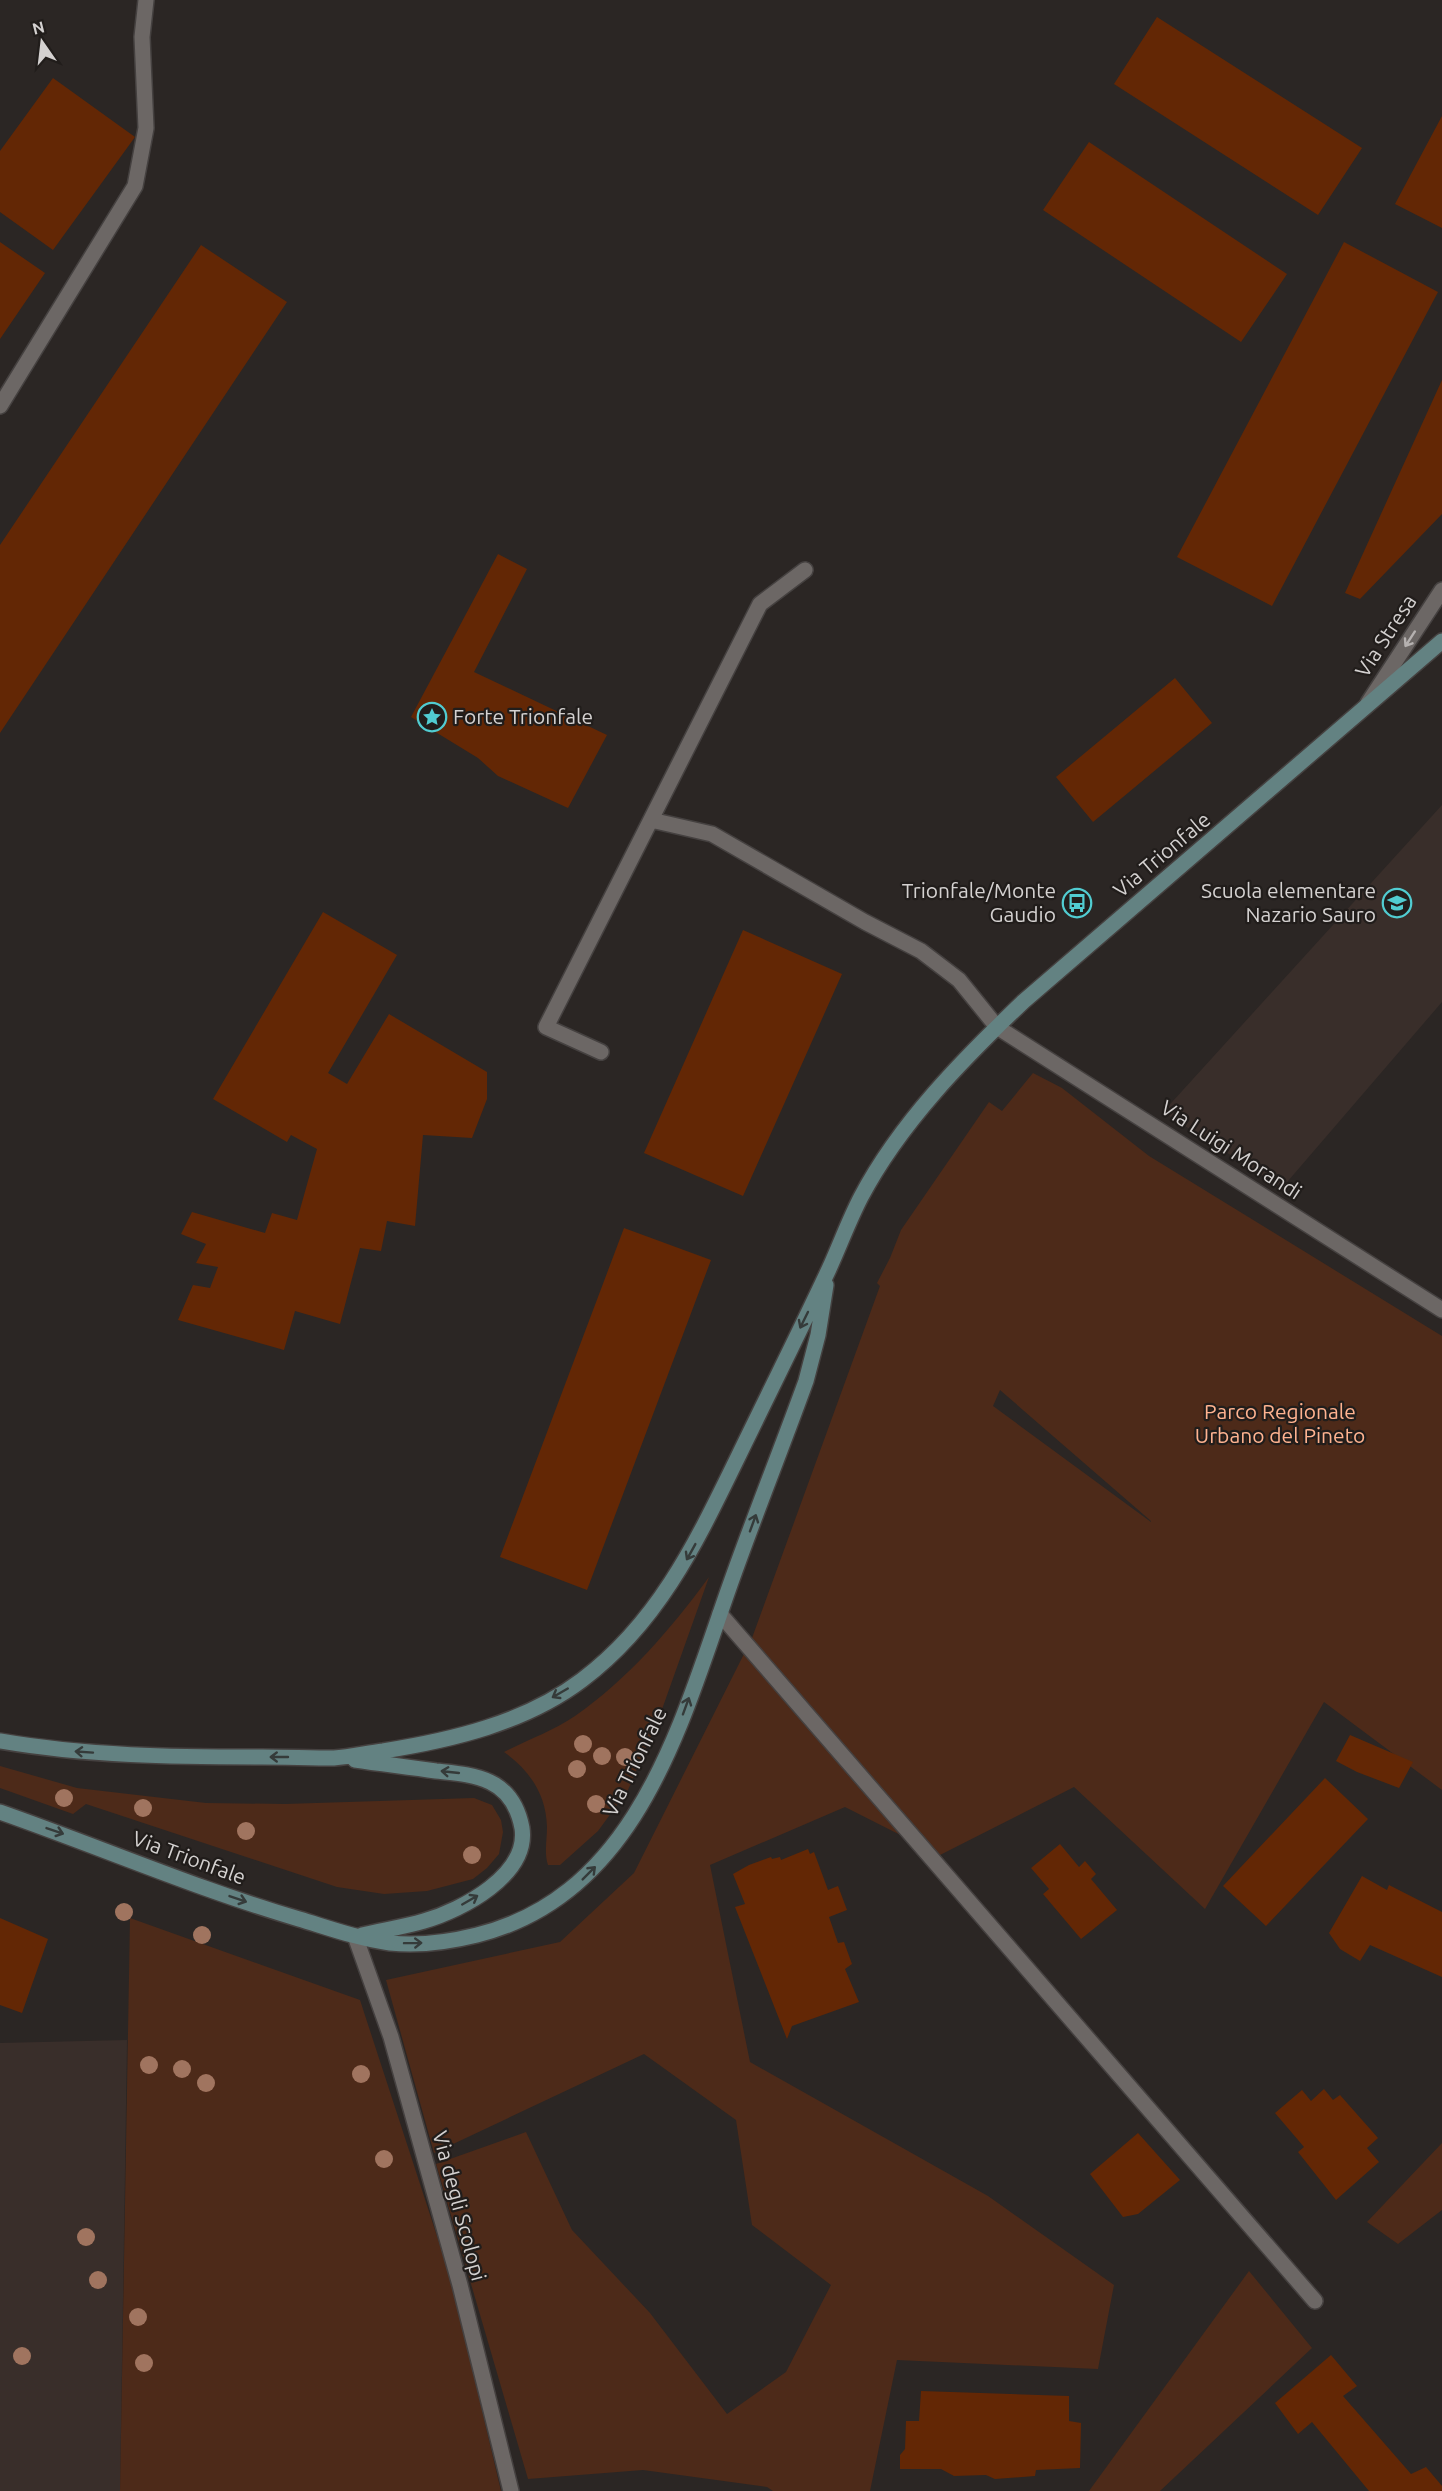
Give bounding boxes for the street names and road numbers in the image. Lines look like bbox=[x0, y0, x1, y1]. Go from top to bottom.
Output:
street label: Via Stresa bbox=[1350, 590, 1421, 681]
street label: Via Trionfale bbox=[1108, 807, 1215, 902]
street label: Via Luigi Morandi bbox=[1157, 1095, 1306, 1204]
street label: Via Trionfale bbox=[597, 1703, 671, 1820]
street label: Via Trionfale bbox=[129, 1825, 249, 1889]
street label: Via degli Scolopi bbox=[428, 2128, 492, 2283]

